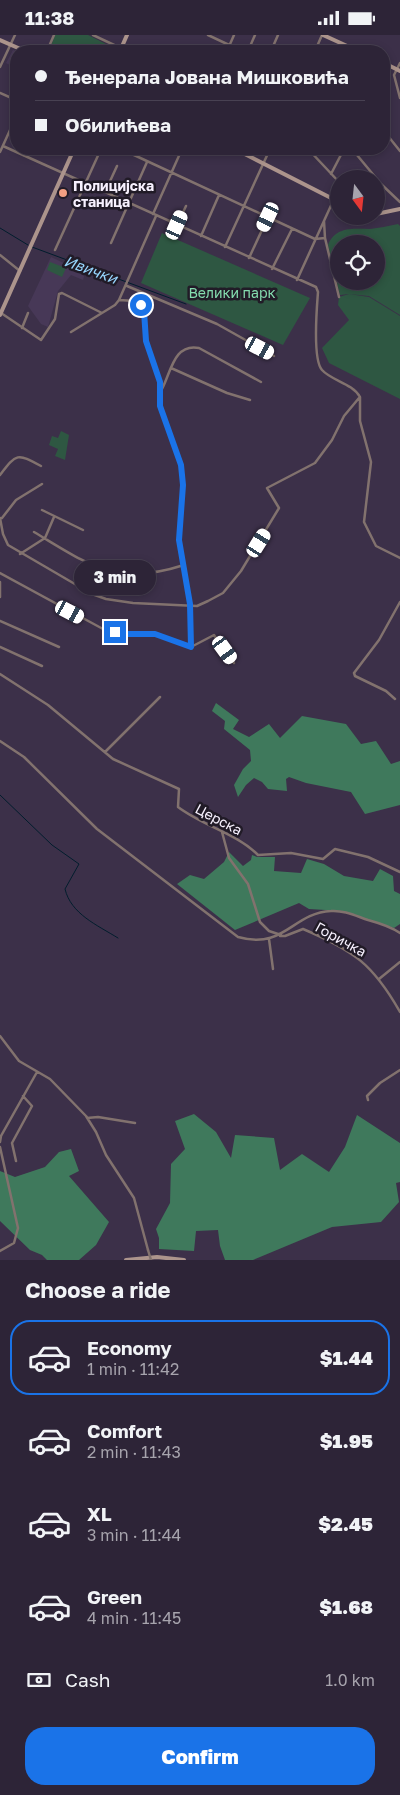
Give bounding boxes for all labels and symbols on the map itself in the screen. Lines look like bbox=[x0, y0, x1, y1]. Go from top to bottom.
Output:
north arrow bbox=[330, 170, 385, 225]
place label: Полицијска станица bbox=[73, 177, 154, 210]
marker: Полицијска станица bbox=[57, 187, 69, 199]
car bbox=[254, 200, 281, 234]
car bbox=[164, 208, 189, 242]
water label: Ивички bbox=[62, 251, 121, 287]
park label: Велики парк bbox=[188, 284, 276, 301]
route start bbox=[130, 294, 152, 316]
car bbox=[243, 334, 276, 362]
car bbox=[244, 526, 273, 560]
callout: 3 min bbox=[74, 559, 156, 595]
car bbox=[53, 598, 86, 626]
route end bbox=[104, 621, 126, 643]
car bbox=[210, 633, 239, 667]
street label: Церска bbox=[193, 800, 245, 838]
street label: Горичка bbox=[313, 918, 369, 960]

